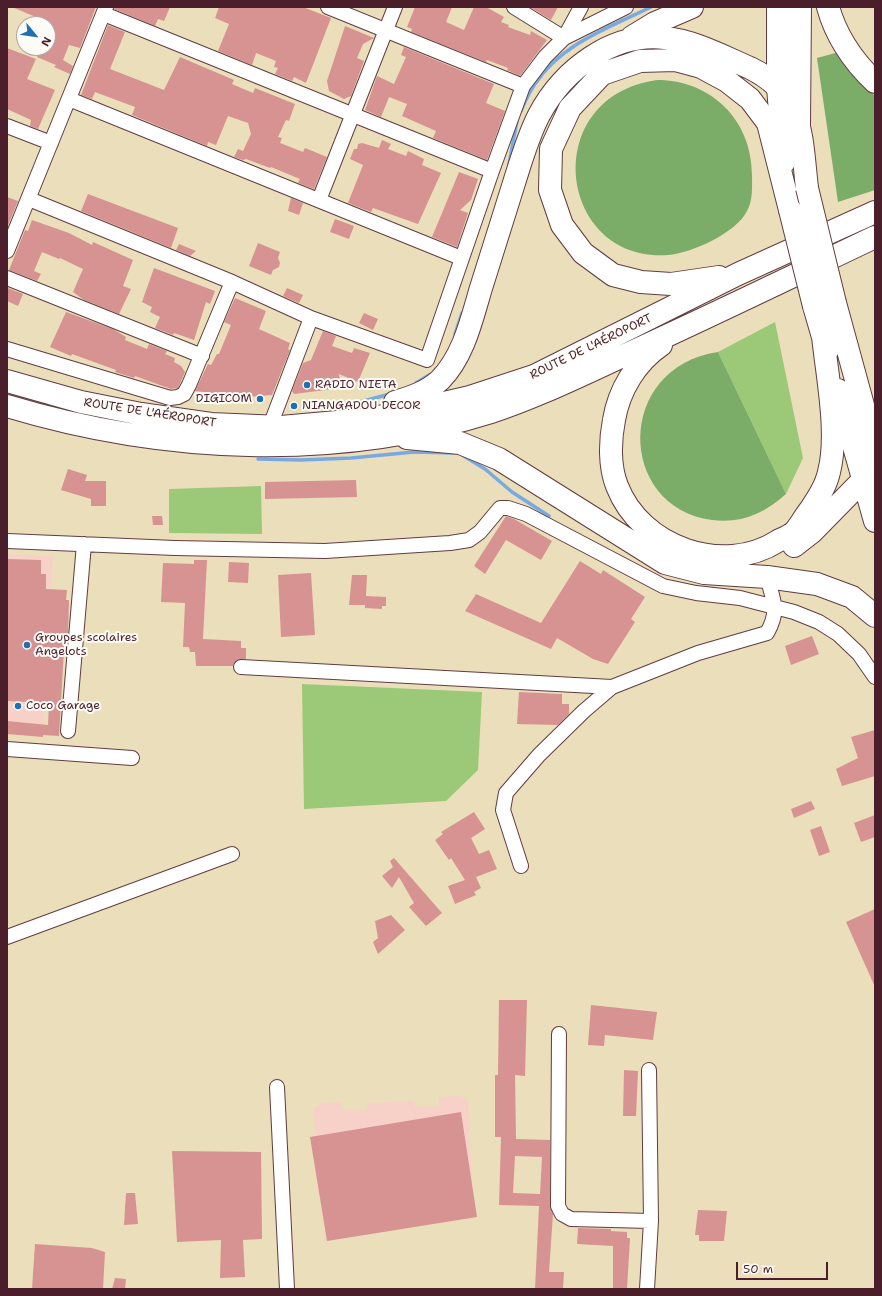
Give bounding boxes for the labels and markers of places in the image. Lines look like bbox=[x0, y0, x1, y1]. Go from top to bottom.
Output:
place label: RADIO NIETA bbox=[315, 378, 397, 392]
marker: RADIO NIETA bbox=[302, 380, 312, 390]
place label: DIGICOM bbox=[196, 392, 252, 406]
marker: DIGICOM bbox=[255, 394, 265, 404]
place label: NIANGADOU DECOR bbox=[302, 399, 420, 413]
marker: NIANGADOU DECOR bbox=[289, 401, 299, 411]
place label: Groupes scolaires Angelots bbox=[35, 631, 137, 659]
marker: Groupes scolaires Angelots bbox=[22, 640, 32, 650]
place label: Coco Garage bbox=[26, 699, 100, 713]
marker: Coco Garage bbox=[13, 701, 23, 711]

